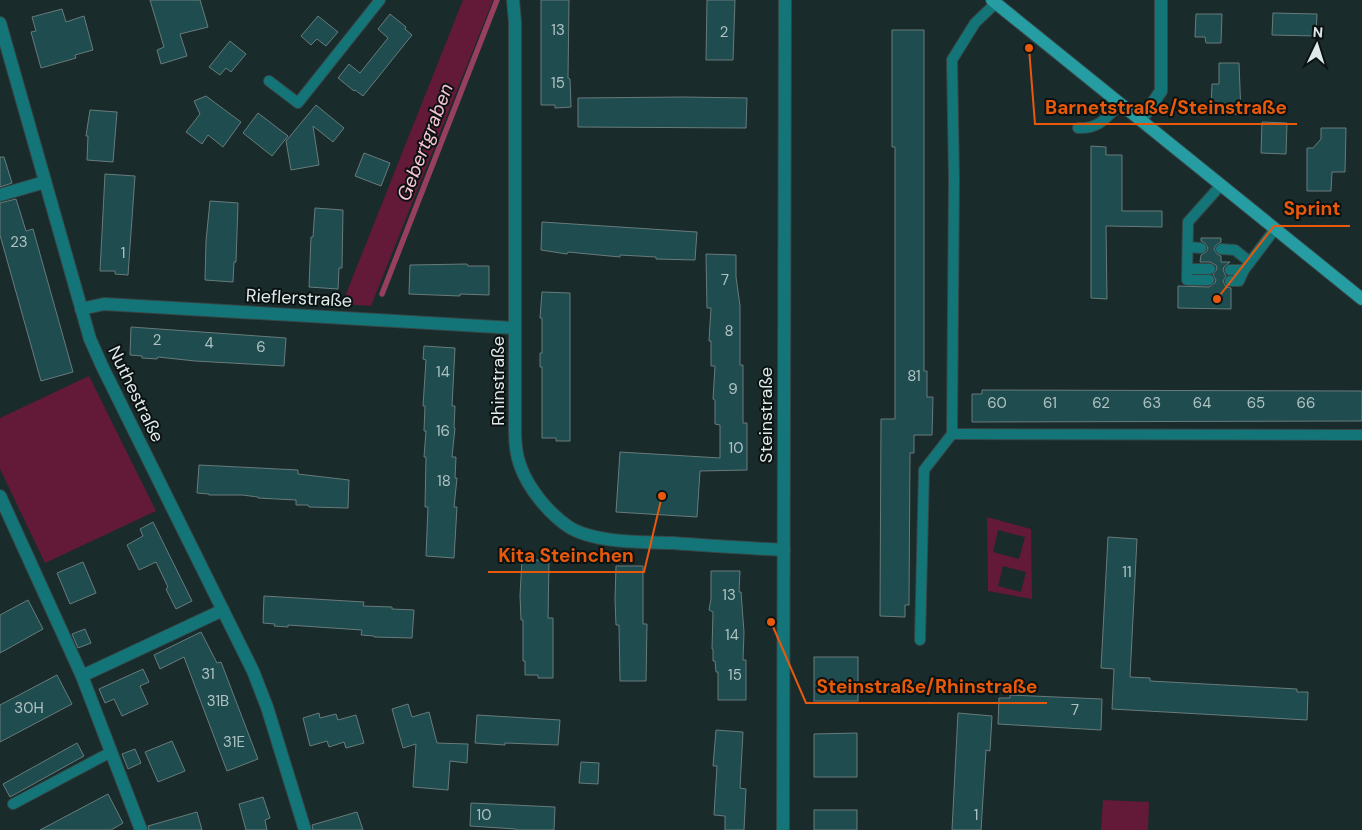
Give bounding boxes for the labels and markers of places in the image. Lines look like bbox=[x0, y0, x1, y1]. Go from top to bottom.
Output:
callout: Barnetstraße/Steinstraße bbox=[1035, 90, 1297, 124]
callout: Sprint bbox=[1274, 192, 1350, 226]
callout: Kita Steinchen bbox=[488, 538, 644, 572]
callout: Steinstraße/Rhinstraße bbox=[806, 669, 1047, 703]

